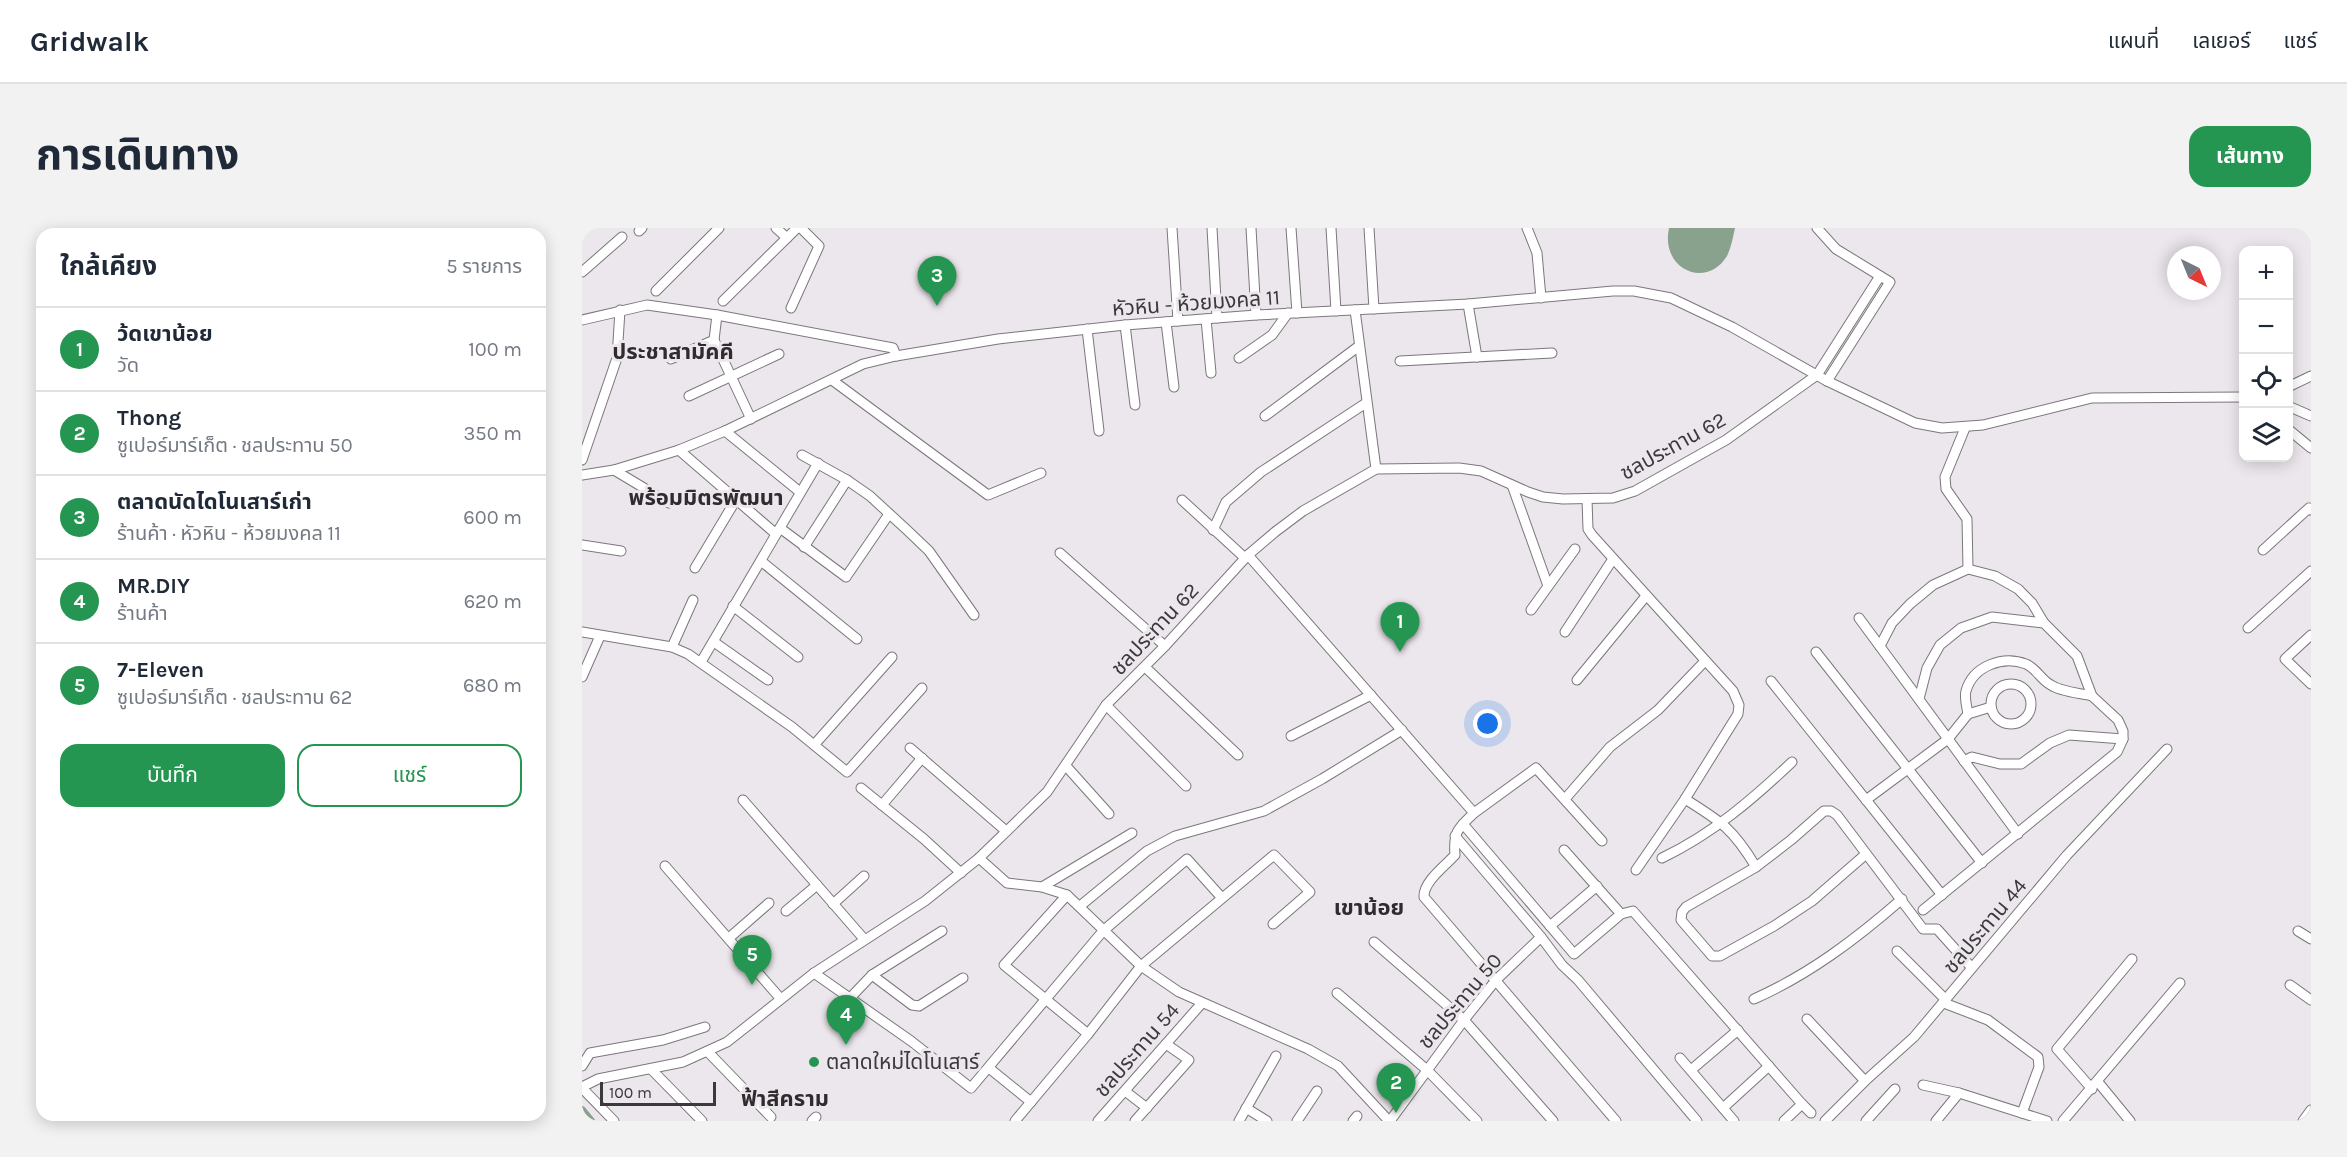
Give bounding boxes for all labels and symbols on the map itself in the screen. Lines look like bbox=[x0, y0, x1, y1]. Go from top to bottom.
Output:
north arrow bbox=[2167, 246, 2221, 300]
pin: 3 bbox=[918, 256, 956, 306]
street label: หัวหิน - ห้วยมงคล 11 bbox=[1111, 285, 1281, 321]
district label: ประชาสามัคคี bbox=[612, 339, 734, 365]
street label: ชลประทาน 62 bbox=[1616, 407, 1730, 485]
district label: พร้อมมิตรพัฒนา bbox=[628, 485, 784, 511]
street label: ชลประทาน 62 bbox=[1106, 578, 1204, 680]
pin: 1 bbox=[1380, 602, 1420, 652]
your location bbox=[1473, 709, 1502, 738]
street label: ชลประทาน 44 bbox=[1938, 874, 2032, 978]
district label: เขาน้อย bbox=[1334, 895, 1404, 921]
pin: 5 bbox=[732, 936, 772, 985]
street label: ชลประทาน 50 bbox=[1413, 948, 1507, 1054]
pin: 4 bbox=[826, 996, 866, 1045]
street label: ชลประทาน 54 bbox=[1090, 998, 1184, 1102]
place label: ตลาดใหม่ไดโนเสาร์ bbox=[826, 1050, 980, 1074]
marker: ตลาดใหม่ไดโนเสาร์ bbox=[807, 1055, 821, 1069]
pin: 2 bbox=[1376, 1064, 1416, 1113]
scale bar bbox=[600, 1079, 716, 1106]
district label: ฟ้าสีคราม bbox=[741, 1086, 829, 1112]

